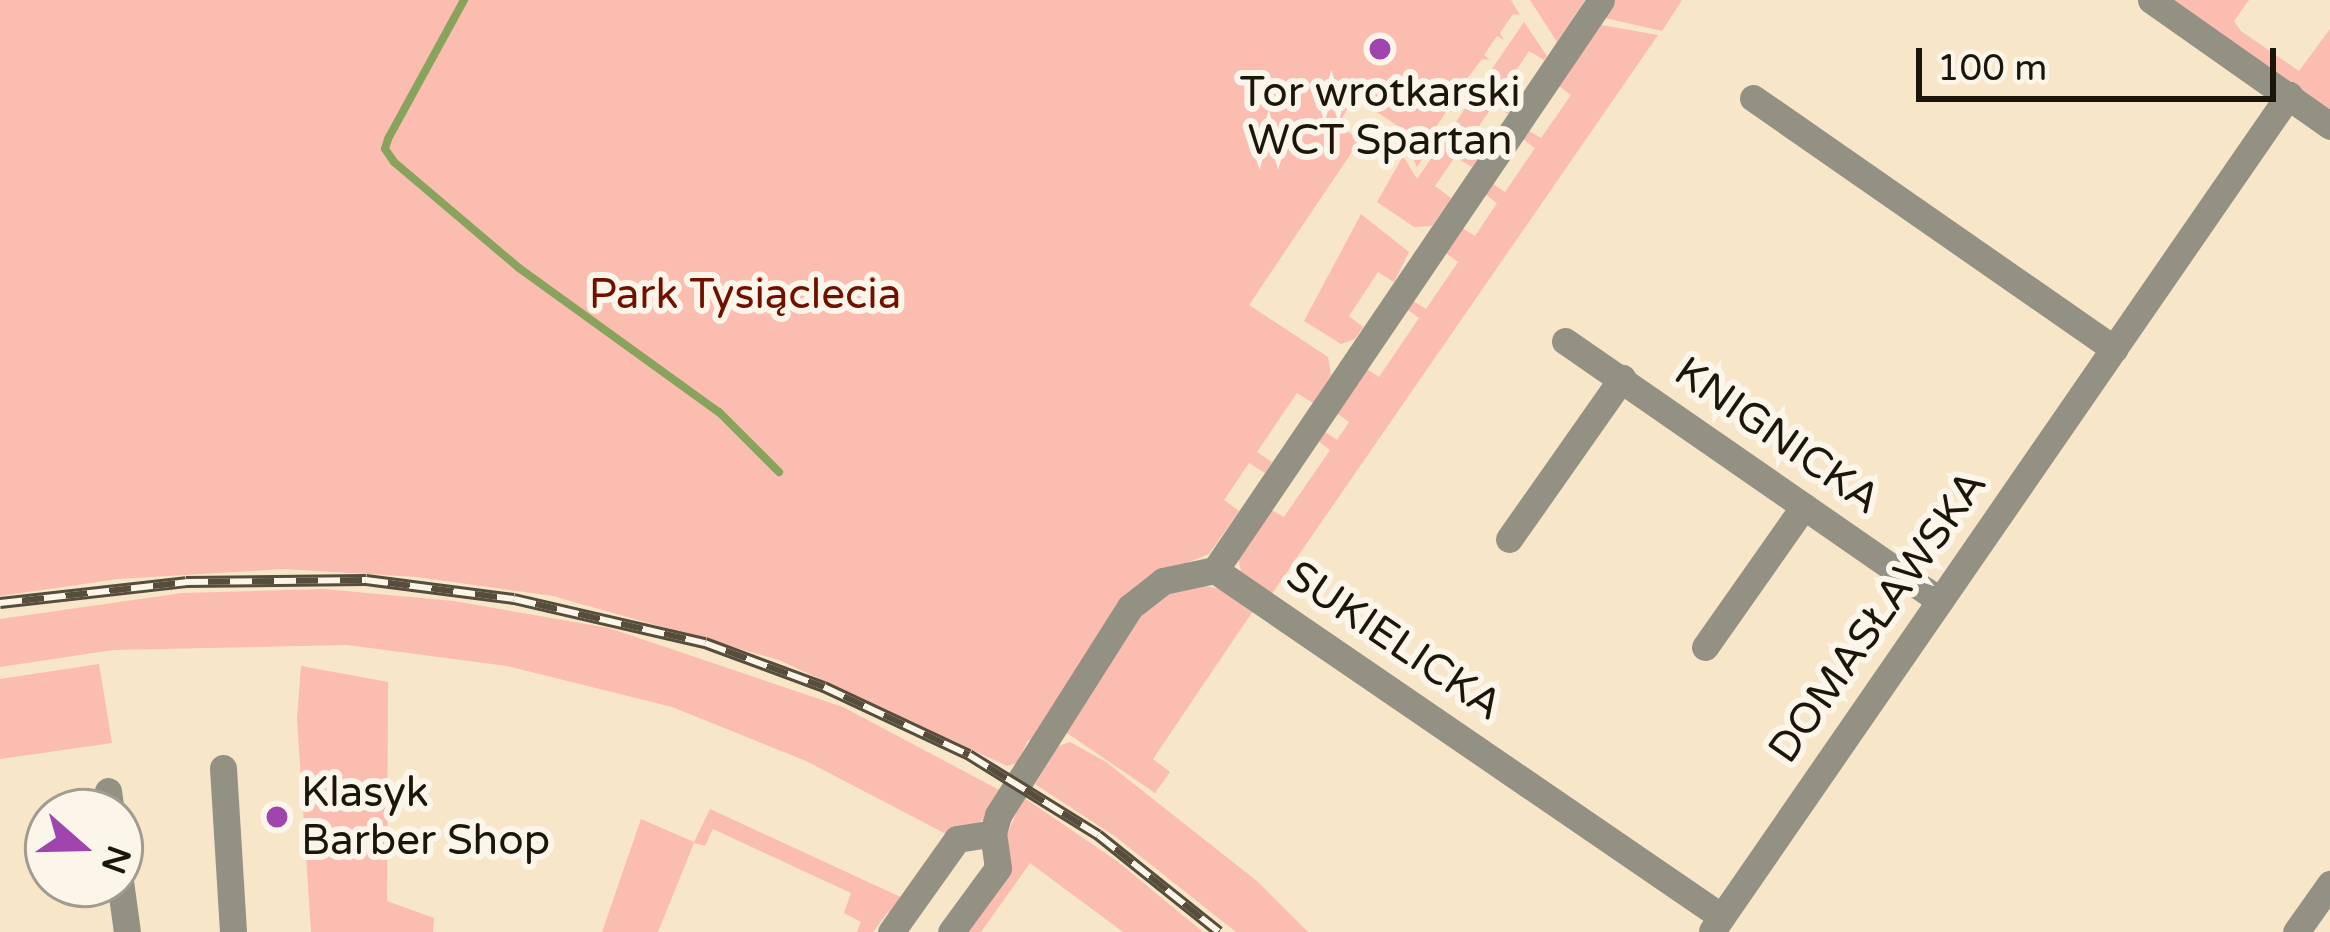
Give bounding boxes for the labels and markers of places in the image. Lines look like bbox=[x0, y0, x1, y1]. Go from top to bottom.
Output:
marker: Tor wrotkarski WCT Spartan bbox=[1367, 36, 1393, 62]
place label: Tor wrotkarski WCT Spartan bbox=[1239, 68, 1521, 166]
place label: Klasyk Barber Shop bbox=[301, 768, 550, 866]
marker: Klasyk Barber Shop bbox=[264, 804, 290, 830]

